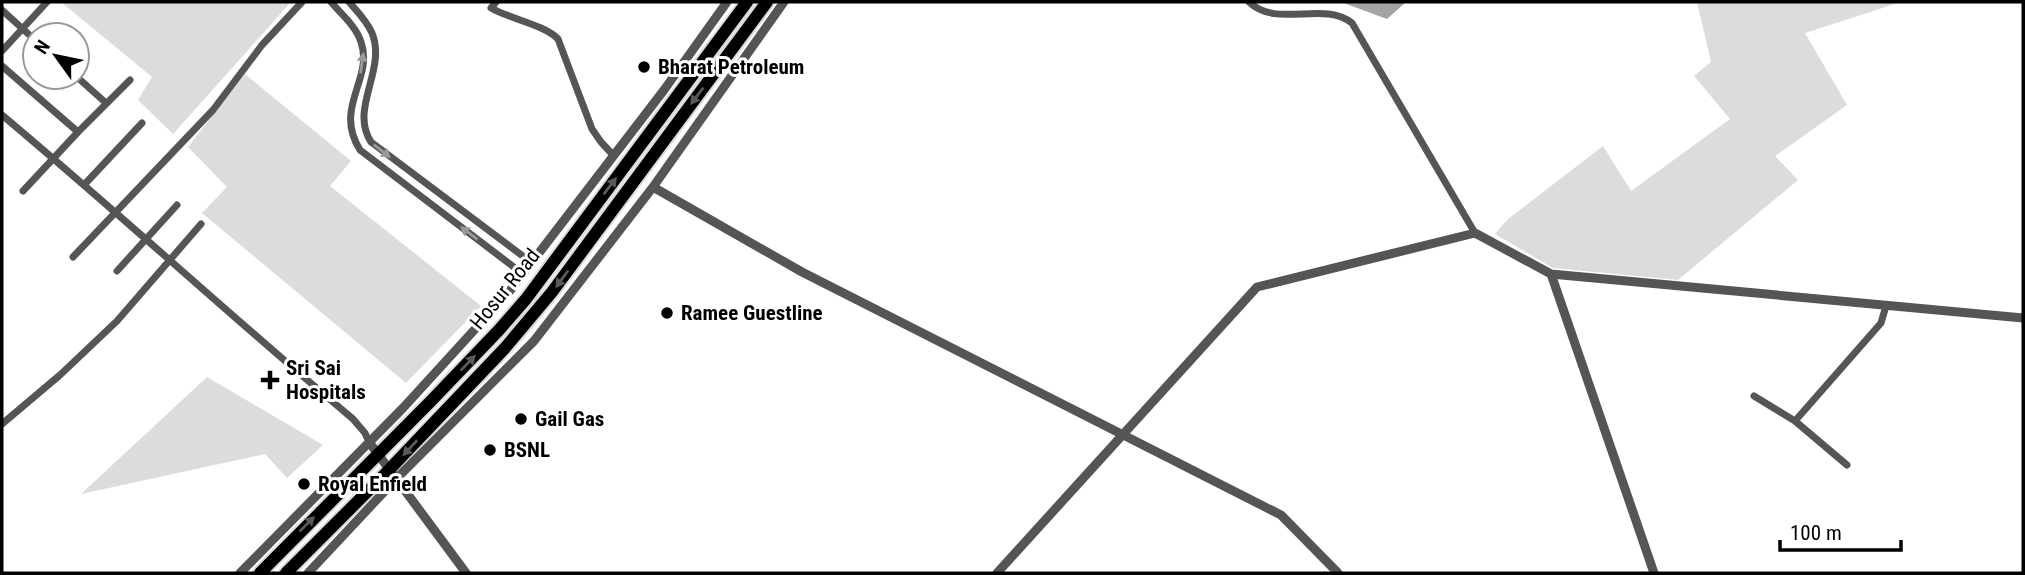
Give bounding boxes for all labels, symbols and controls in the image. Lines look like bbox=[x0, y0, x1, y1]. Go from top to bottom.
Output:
north arrow bbox=[21, 21, 91, 91]
text: N bbox=[29, 36, 55, 58]
one-way arrow bbox=[356, 52, 367, 74]
place label: Bharat Petroleum bbox=[658, 55, 804, 79]
marker: Bharat Petroleum bbox=[636, 59, 652, 75]
one-way arrow bbox=[691, 87, 705, 105]
one-way arrow bbox=[372, 143, 390, 158]
one-way arrow bbox=[603, 176, 617, 195]
one-way arrow bbox=[460, 226, 478, 240]
street label: Hosur Road bbox=[465, 244, 545, 334]
one-way arrow bbox=[555, 270, 569, 288]
place label: Ramee Guestline bbox=[681, 301, 823, 325]
marker: Ramee Guestline bbox=[659, 305, 675, 321]
one-way arrow bbox=[459, 355, 475, 372]
place label: Sri Sai Hospitals bbox=[286, 356, 366, 404]
marker: Sri Sai Hospitals bbox=[260, 370, 280, 390]
place label: Gail Gas bbox=[535, 407, 604, 431]
marker: Gail Gas bbox=[513, 411, 529, 427]
place label: BSNL bbox=[504, 438, 550, 462]
one-way arrow bbox=[402, 439, 418, 457]
marker: BSNL bbox=[482, 442, 498, 458]
place label: Royal Enfield bbox=[318, 472, 427, 496]
marker: Royal Enfield bbox=[296, 476, 312, 492]
scale bar bbox=[1780, 508, 1901, 552]
one-way arrow bbox=[299, 516, 315, 533]
text: 100 m bbox=[1790, 521, 1842, 545]

